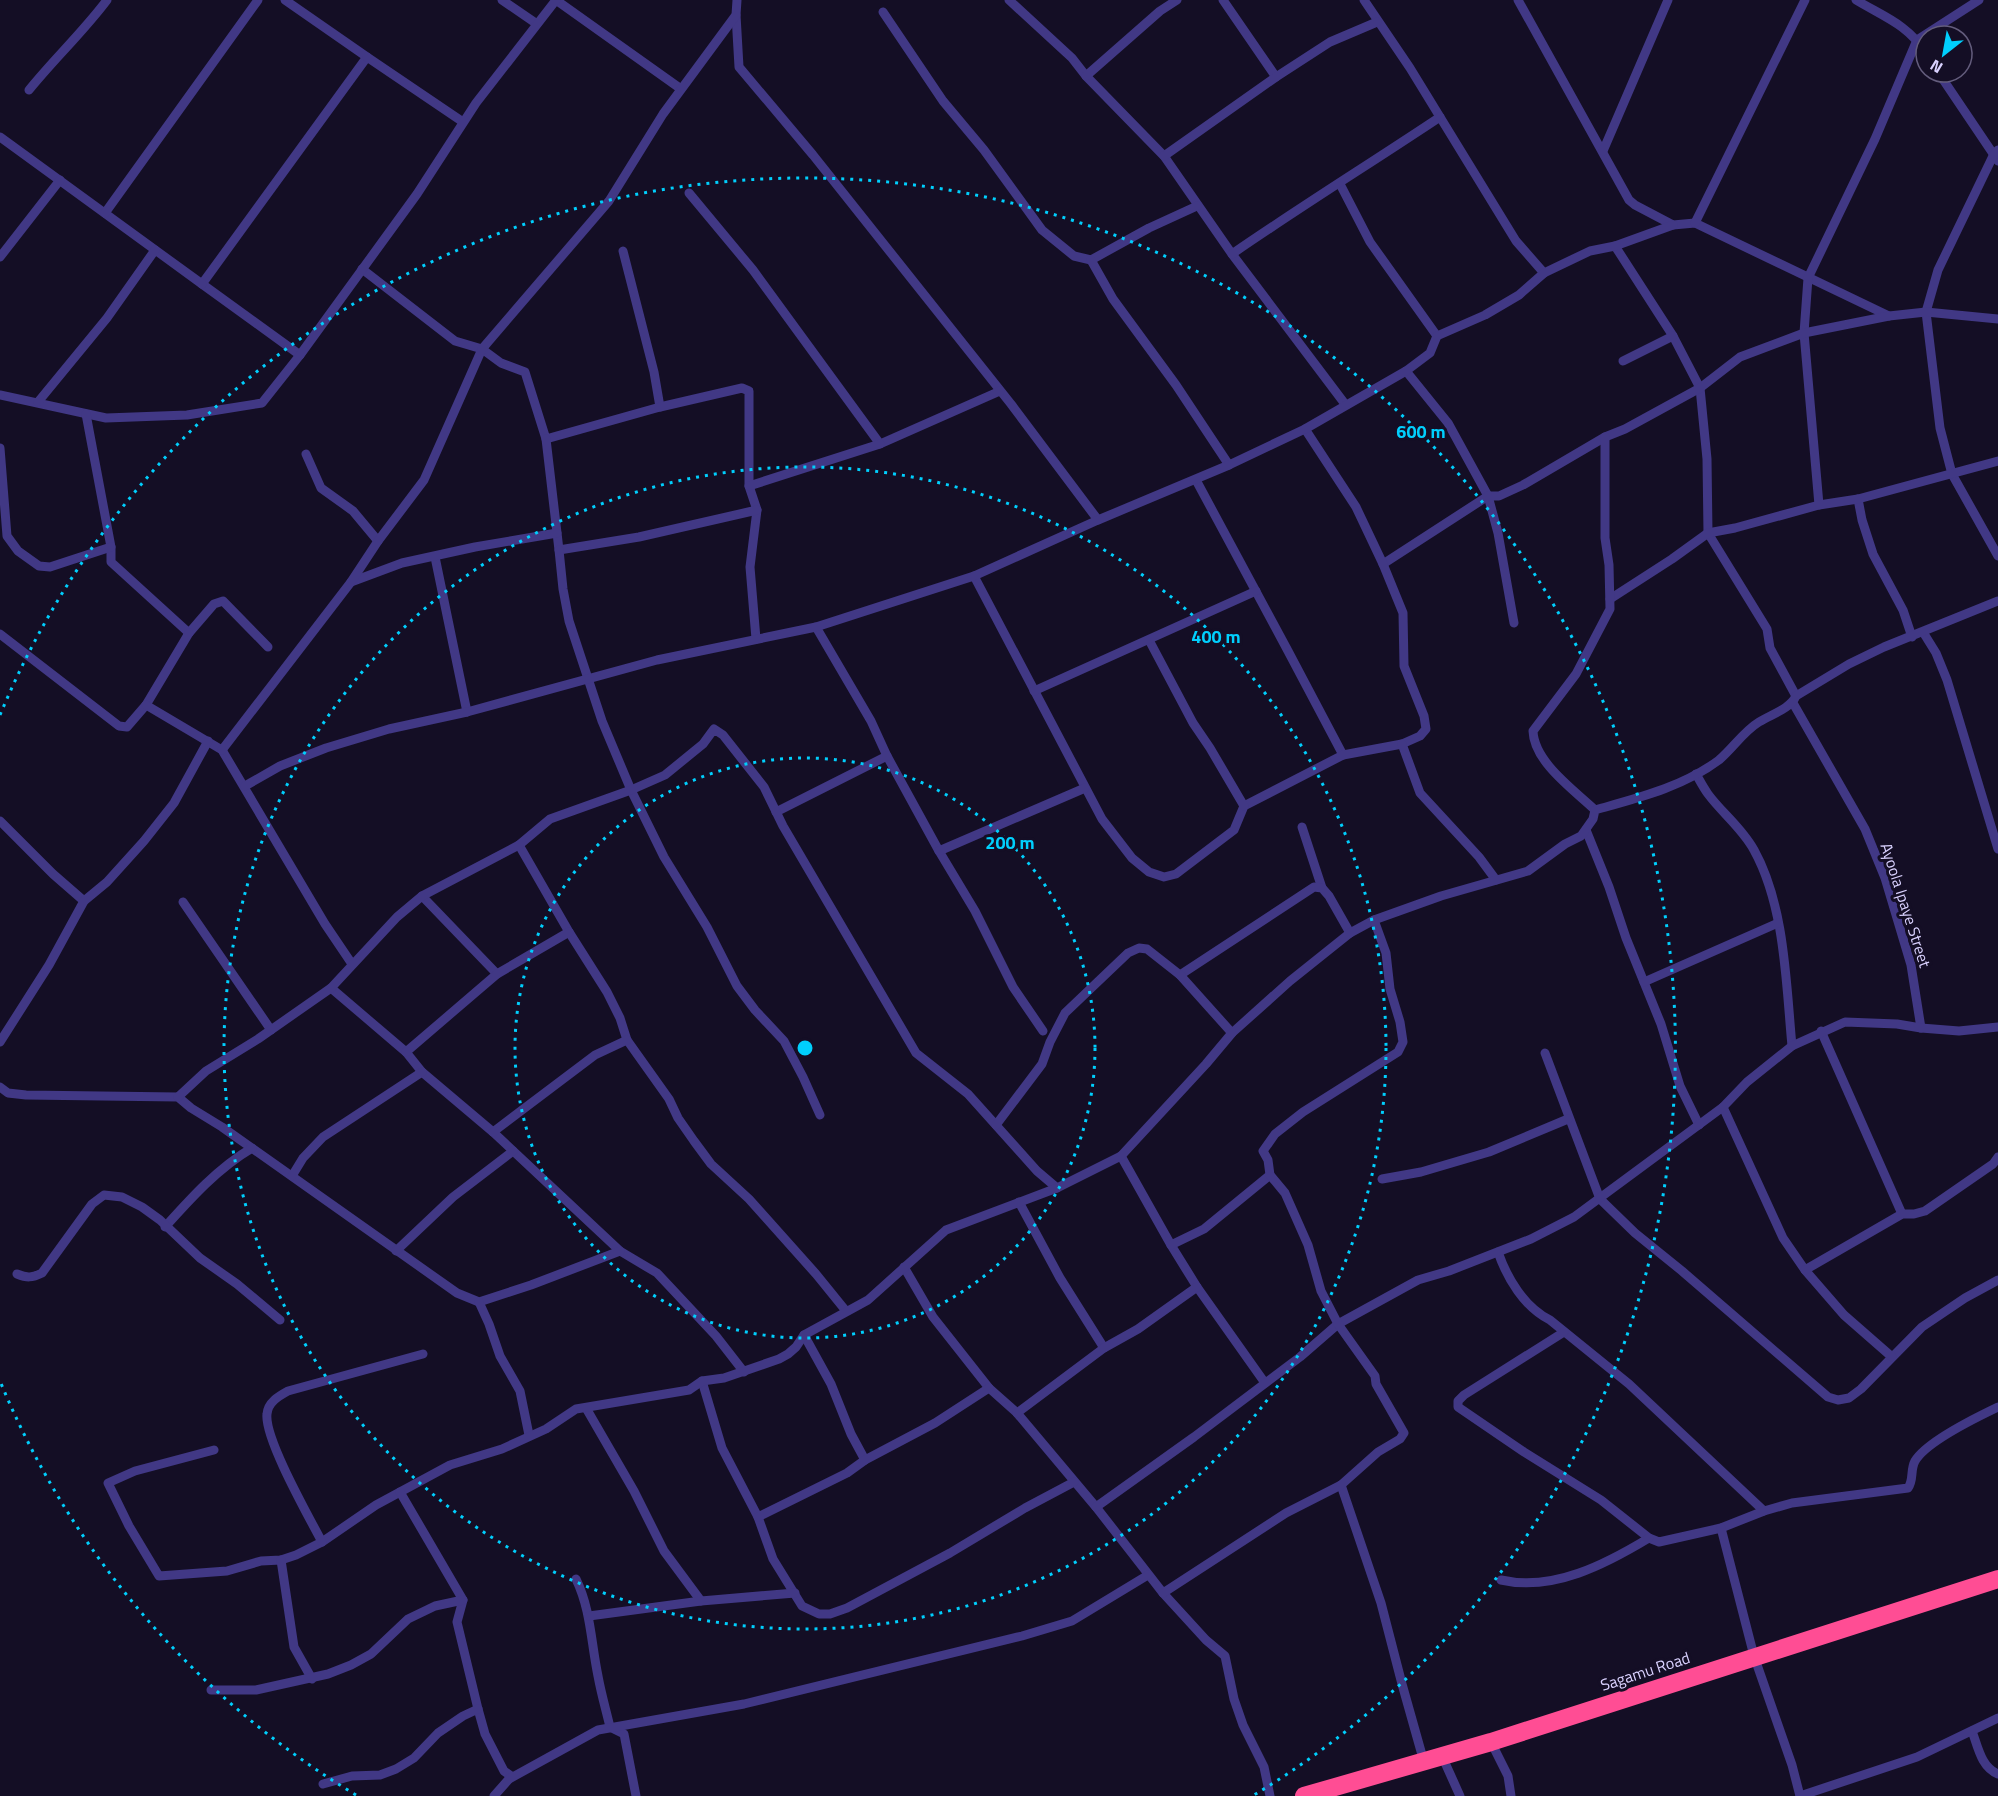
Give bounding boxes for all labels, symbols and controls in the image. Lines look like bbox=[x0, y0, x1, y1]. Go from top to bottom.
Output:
north arrow bbox=[1914, 24, 1974, 84]
text: N bbox=[1925, 54, 1947, 80]
text: 600 m bbox=[1396, 418, 1446, 445]
text: 400 m bbox=[1191, 623, 1241, 650]
text: 200 m bbox=[985, 829, 1035, 856]
street label: Ayoola Ipaye Street bbox=[1875, 840, 1938, 971]
centre of rings bbox=[795, 1038, 815, 1058]
street label: Sagamu Road bbox=[1597, 1645, 1693, 1697]

